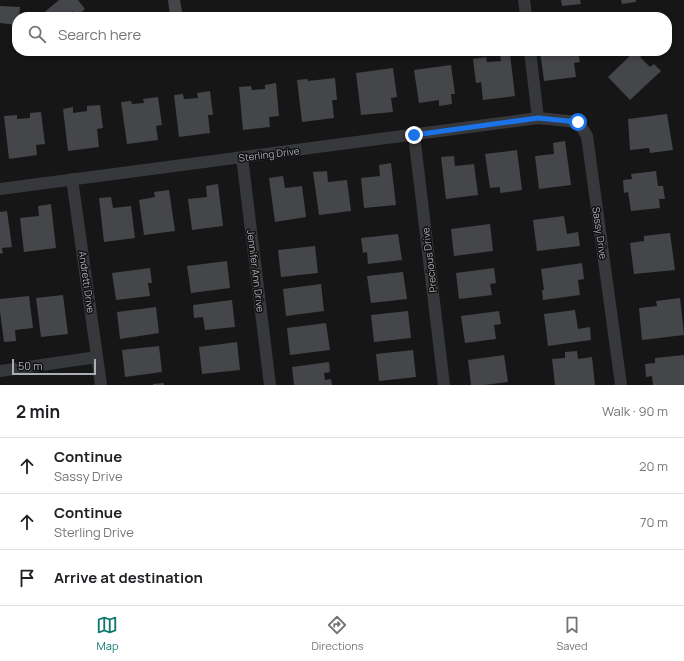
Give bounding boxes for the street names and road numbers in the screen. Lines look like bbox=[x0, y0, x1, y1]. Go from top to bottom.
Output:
street label: Sterling Drive bbox=[238, 143, 300, 165]
street label: Sassy Drive bbox=[589, 206, 611, 260]
street label: Precious Drive bbox=[418, 226, 440, 293]
street label: Jennifer Ann Drive bbox=[244, 229, 268, 313]
street label: Andretti Drive bbox=[76, 250, 98, 314]

